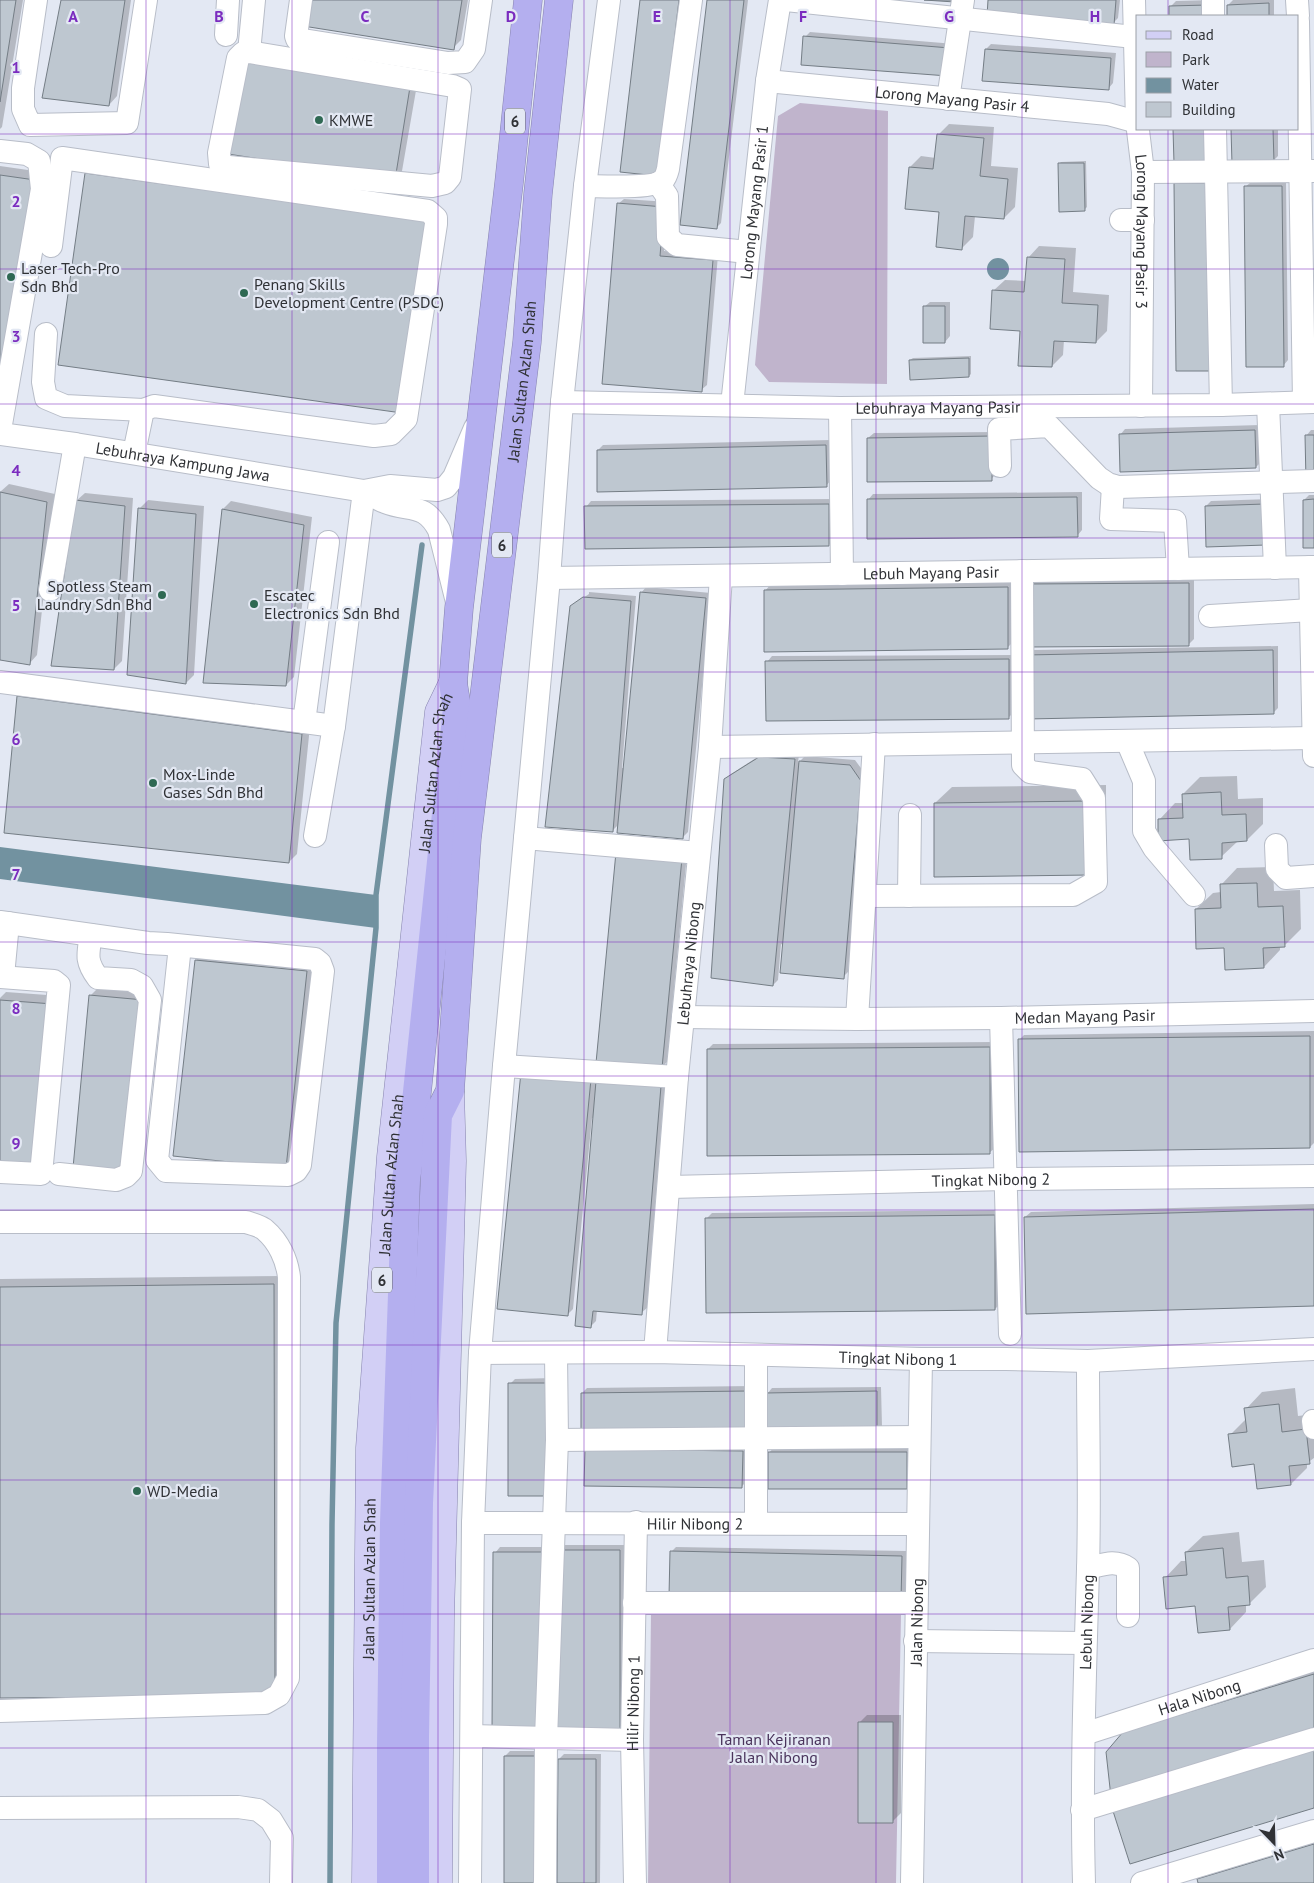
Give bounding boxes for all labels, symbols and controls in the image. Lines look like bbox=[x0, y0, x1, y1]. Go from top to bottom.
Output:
text: A bbox=[68, 6, 78, 26]
text: B bbox=[214, 6, 224, 26]
text: C bbox=[361, 6, 370, 26]
text: D bbox=[506, 6, 516, 26]
text: E bbox=[653, 6, 661, 26]
text: F bbox=[799, 6, 807, 26]
text: G bbox=[944, 6, 954, 26]
text: H bbox=[1090, 6, 1100, 26]
legend bbox=[1136, 15, 1299, 130]
text: Road bbox=[1182, 25, 1214, 44]
text: Park bbox=[1182, 50, 1210, 69]
text: 1 bbox=[11, 57, 21, 77]
text: Water bbox=[1182, 75, 1219, 94]
street label: Lorong Mayang Pasir 4 bbox=[874, 81, 1031, 116]
text: Building bbox=[1182, 100, 1236, 119]
road number: 6 bbox=[505, 108, 525, 134]
place label: KMWE bbox=[329, 110, 373, 130]
marker: KMWE bbox=[313, 114, 325, 126]
street label: Lorong Mayang Pasir 1 bbox=[736, 124, 772, 280]
street label: Lorong Mayang Pasir 3 bbox=[1131, 153, 1153, 309]
text: 2 bbox=[11, 191, 21, 211]
place label: Laser Tech-Pro Sdn Bhd bbox=[21, 258, 120, 296]
marker: Laser Tech-Pro Sdn Bhd bbox=[5, 271, 17, 283]
place label: Penang Skills Development Centre (PSDC) bbox=[254, 274, 444, 312]
marker: Penang Skills Development Centre (PSDC) bbox=[238, 287, 250, 299]
street label: Jalan Sultan Azlan Shah bbox=[502, 300, 540, 464]
text: 3 bbox=[11, 326, 21, 346]
street label: Lebuhraya Mayang Pasir bbox=[855, 397, 1021, 418]
street label: Lebuhraya Kampung Jawa bbox=[94, 438, 271, 486]
text: 4 bbox=[11, 460, 21, 480]
road number: 6 bbox=[492, 532, 512, 558]
street label: Lebuh Mayang Pasir bbox=[863, 562, 1000, 583]
place label: Spotless Steam Laundry Sdn Bhd bbox=[37, 576, 152, 614]
place label: Escatec Electronics Sdn Bhd bbox=[264, 585, 400, 623]
marker: Spotless Steam Laundry Sdn Bhd bbox=[156, 589, 168, 601]
text: 5 bbox=[11, 595, 21, 615]
marker: Escatec Electronics Sdn Bhd bbox=[248, 598, 260, 610]
street label: Jalan Sultan Azlan Shah bbox=[414, 689, 457, 855]
text: 6 bbox=[11, 729, 21, 749]
place label: Mox-Linde Gases Sdn Bhd bbox=[163, 764, 263, 802]
marker: Mox-Linde Gases Sdn Bhd bbox=[147, 777, 159, 789]
text: 7 bbox=[11, 864, 21, 884]
street label: Lebuhraya Nibong bbox=[672, 901, 704, 1026]
text: 8 bbox=[11, 998, 21, 1018]
street label: Medan Mayang Pasir bbox=[1014, 1005, 1156, 1028]
street label: Jalan Sultan Azlan Shah bbox=[374, 1093, 408, 1257]
text: 9 bbox=[11, 1133, 21, 1153]
street label: Tingkat Nibong 2 bbox=[931, 1169, 1050, 1191]
road number: 6 bbox=[372, 1268, 392, 1292]
street label: Tingkat Nibong 1 bbox=[838, 1347, 957, 1369]
place label: WD-Media bbox=[147, 1481, 218, 1501]
marker: WD-Media bbox=[131, 1485, 143, 1497]
street label: Jalan Sultan Azlan Shah bbox=[358, 1498, 380, 1661]
street label: Hilir Nibong 2 bbox=[647, 1513, 743, 1534]
street label: Lebuh Nibong bbox=[1075, 1574, 1098, 1670]
street label: Jalan Nibong bbox=[906, 1578, 927, 1667]
street label: Hilir Nibong 1 bbox=[622, 1655, 644, 1751]
street label: Hala Nibong bbox=[1156, 1674, 1243, 1720]
park label: Taman Kejiranan Jalan Nibong bbox=[717, 1729, 831, 1767]
north arrow bbox=[1249, 1818, 1299, 1868]
text: N bbox=[1271, 1845, 1287, 1865]

